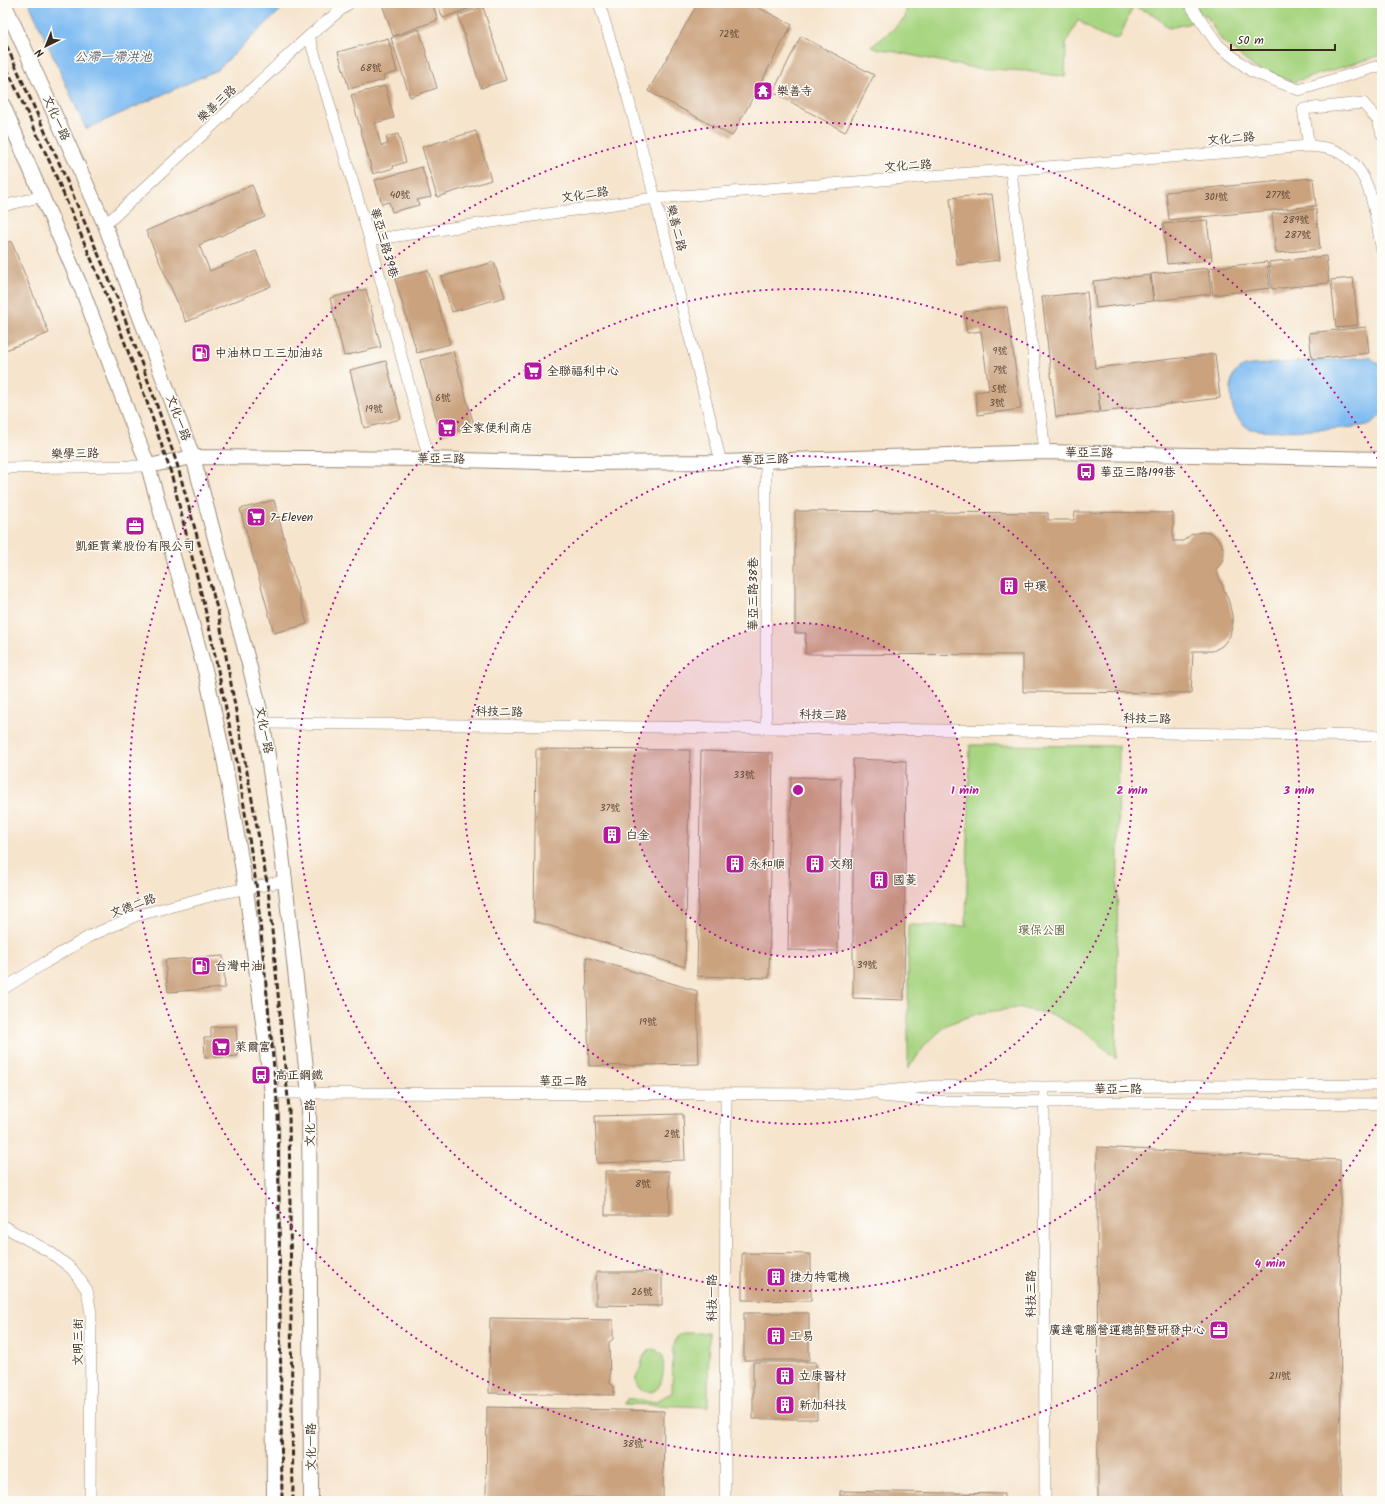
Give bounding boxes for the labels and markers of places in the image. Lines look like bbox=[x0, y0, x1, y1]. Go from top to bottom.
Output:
temple icon: 樂善寺 bbox=[752, 80, 774, 102]
place label: 樂善寺 bbox=[777, 82, 813, 101]
fuel station icon: 中油林口工三加油站 bbox=[190, 342, 212, 364]
place label: 中油林口工三加油站 bbox=[215, 344, 323, 363]
supermarket icon: 全聯福利中心 bbox=[522, 360, 544, 382]
place label: 全聯福利中心 bbox=[547, 362, 619, 381]
supermarket icon: 全家便利商店 bbox=[436, 417, 458, 439]
place label: 全家便利商店 bbox=[461, 419, 533, 438]
bus stop icon: 華亞三路199巷 bbox=[1075, 461, 1097, 483]
place label: 華亞三路199巷 bbox=[1100, 463, 1175, 482]
supermarket icon: 7-Eleven bbox=[245, 506, 267, 528]
place label: 7-Eleven bbox=[270, 508, 313, 527]
office icon: 凱鉅實業股份有限公司 bbox=[124, 515, 146, 537]
place label: 凱鉅實業股份有限公司 bbox=[75, 537, 195, 556]
building icon: 中環 bbox=[998, 575, 1020, 597]
place label: 中環 bbox=[1023, 577, 1047, 596]
centre of rings bbox=[791, 783, 805, 797]
building icon: 白金 bbox=[601, 824, 623, 846]
place label: 白金 bbox=[626, 826, 650, 845]
building icon: 永和順 bbox=[724, 853, 746, 875]
building icon: 文翔 bbox=[804, 853, 826, 875]
place label: 永和順 bbox=[749, 855, 785, 874]
place label: 文翔 bbox=[829, 855, 853, 874]
building icon: 國菱 bbox=[868, 869, 890, 891]
place label: 國菱 bbox=[893, 871, 917, 890]
fuel station icon: 台灣中油 bbox=[190, 955, 212, 977]
place label: 台灣中油 bbox=[215, 957, 263, 976]
supermarket icon: 萊爾富 bbox=[210, 1036, 232, 1058]
place label: 萊爾富 bbox=[235, 1038, 271, 1057]
bus stop icon: 高正鋼鐵 bbox=[250, 1064, 272, 1086]
place label: 高正鋼鐵 bbox=[275, 1066, 323, 1085]
building icon: 捷力特電機 bbox=[765, 1266, 787, 1288]
place label: 捷力特電機 bbox=[790, 1268, 850, 1287]
office icon: 廣達電腦營運總部暨研發中心 bbox=[1208, 1319, 1230, 1341]
place label: 廣達電腦營運總部暨研發中心 bbox=[1049, 1321, 1205, 1340]
building icon: 工易 bbox=[765, 1325, 787, 1347]
place label: 工易 bbox=[790, 1327, 814, 1346]
building icon: 立康醫材 bbox=[774, 1365, 796, 1387]
place label: 立康醫材 bbox=[799, 1367, 847, 1386]
building icon: 新加科技 bbox=[774, 1394, 796, 1416]
place label: 新加科技 bbox=[799, 1396, 847, 1415]

